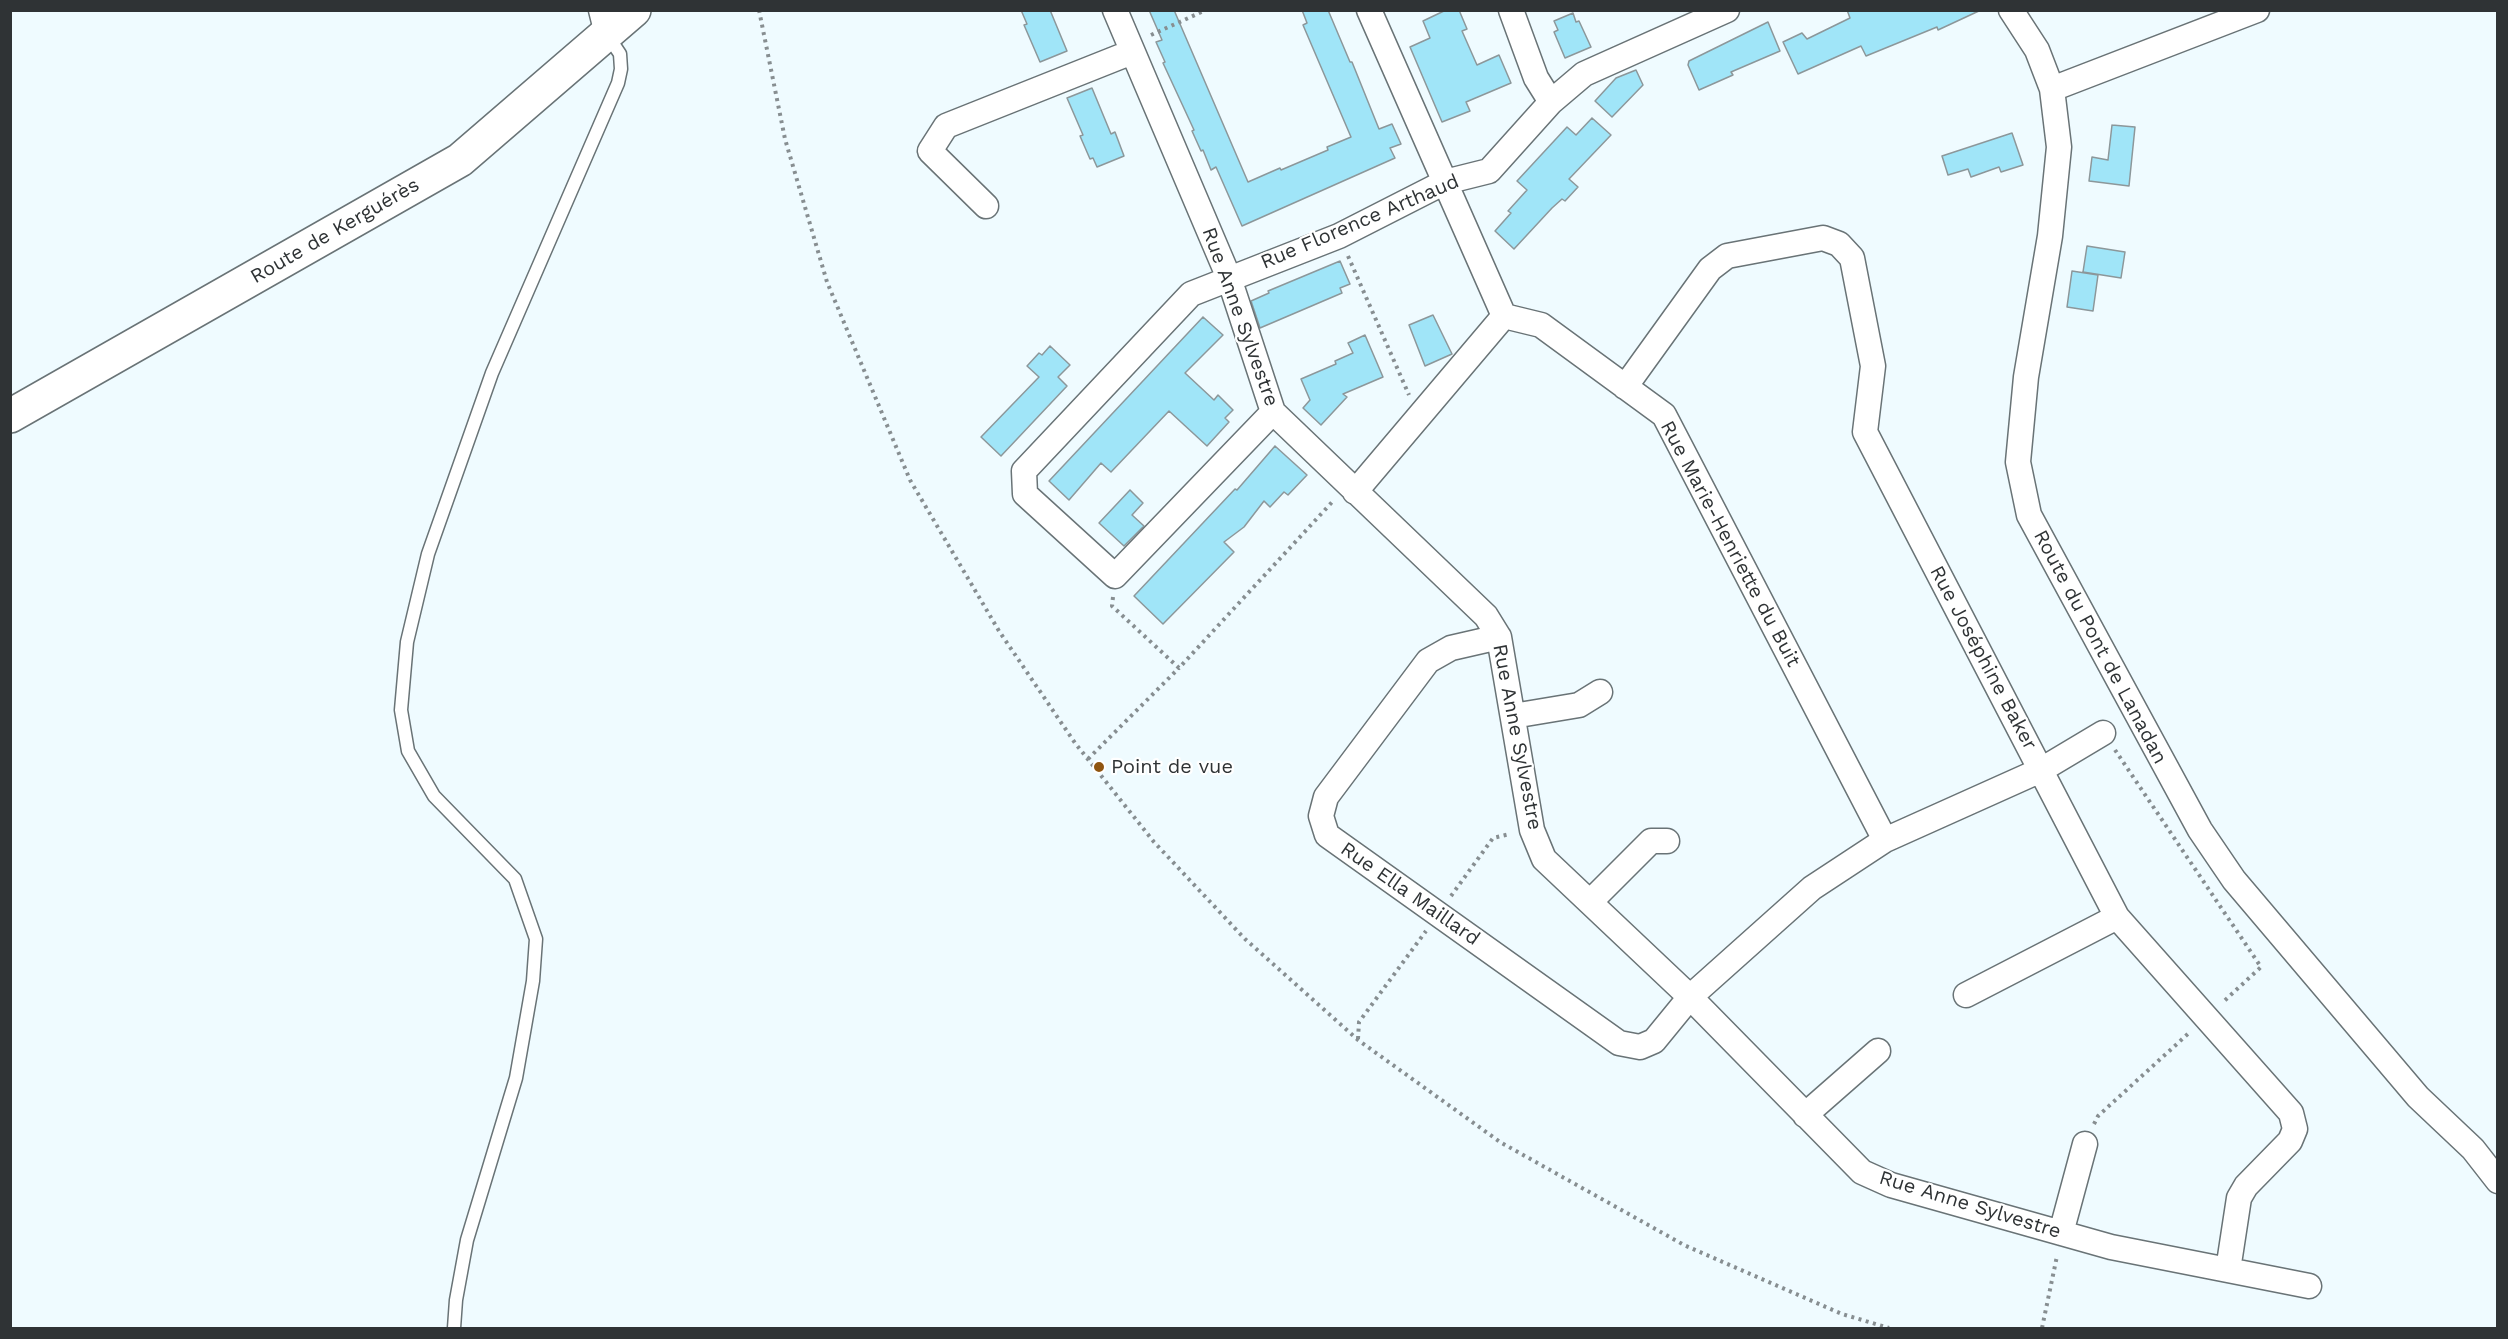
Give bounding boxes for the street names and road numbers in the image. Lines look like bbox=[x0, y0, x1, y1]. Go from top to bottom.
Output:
street label: Rue Florence Arthaud bbox=[1257, 169, 1463, 275]
street label: Route de Kerguérès bbox=[246, 173, 424, 289]
street label: Rue Anne Sylvestre bbox=[1196, 224, 1284, 410]
street label: Rue Marie-Henriette du Buit bbox=[1655, 417, 1805, 671]
street label: Route du Pont de Lanadan bbox=[2028, 526, 2172, 768]
street label: Rue Joséphine Baker bbox=[1924, 562, 2042, 754]
street label: Rue Anne Sylvestre bbox=[1487, 642, 1547, 832]
street label: Rue Ella Maillard bbox=[1336, 837, 1484, 951]
street label: Rue Anne Sylvestre bbox=[1876, 1166, 2064, 1244]

